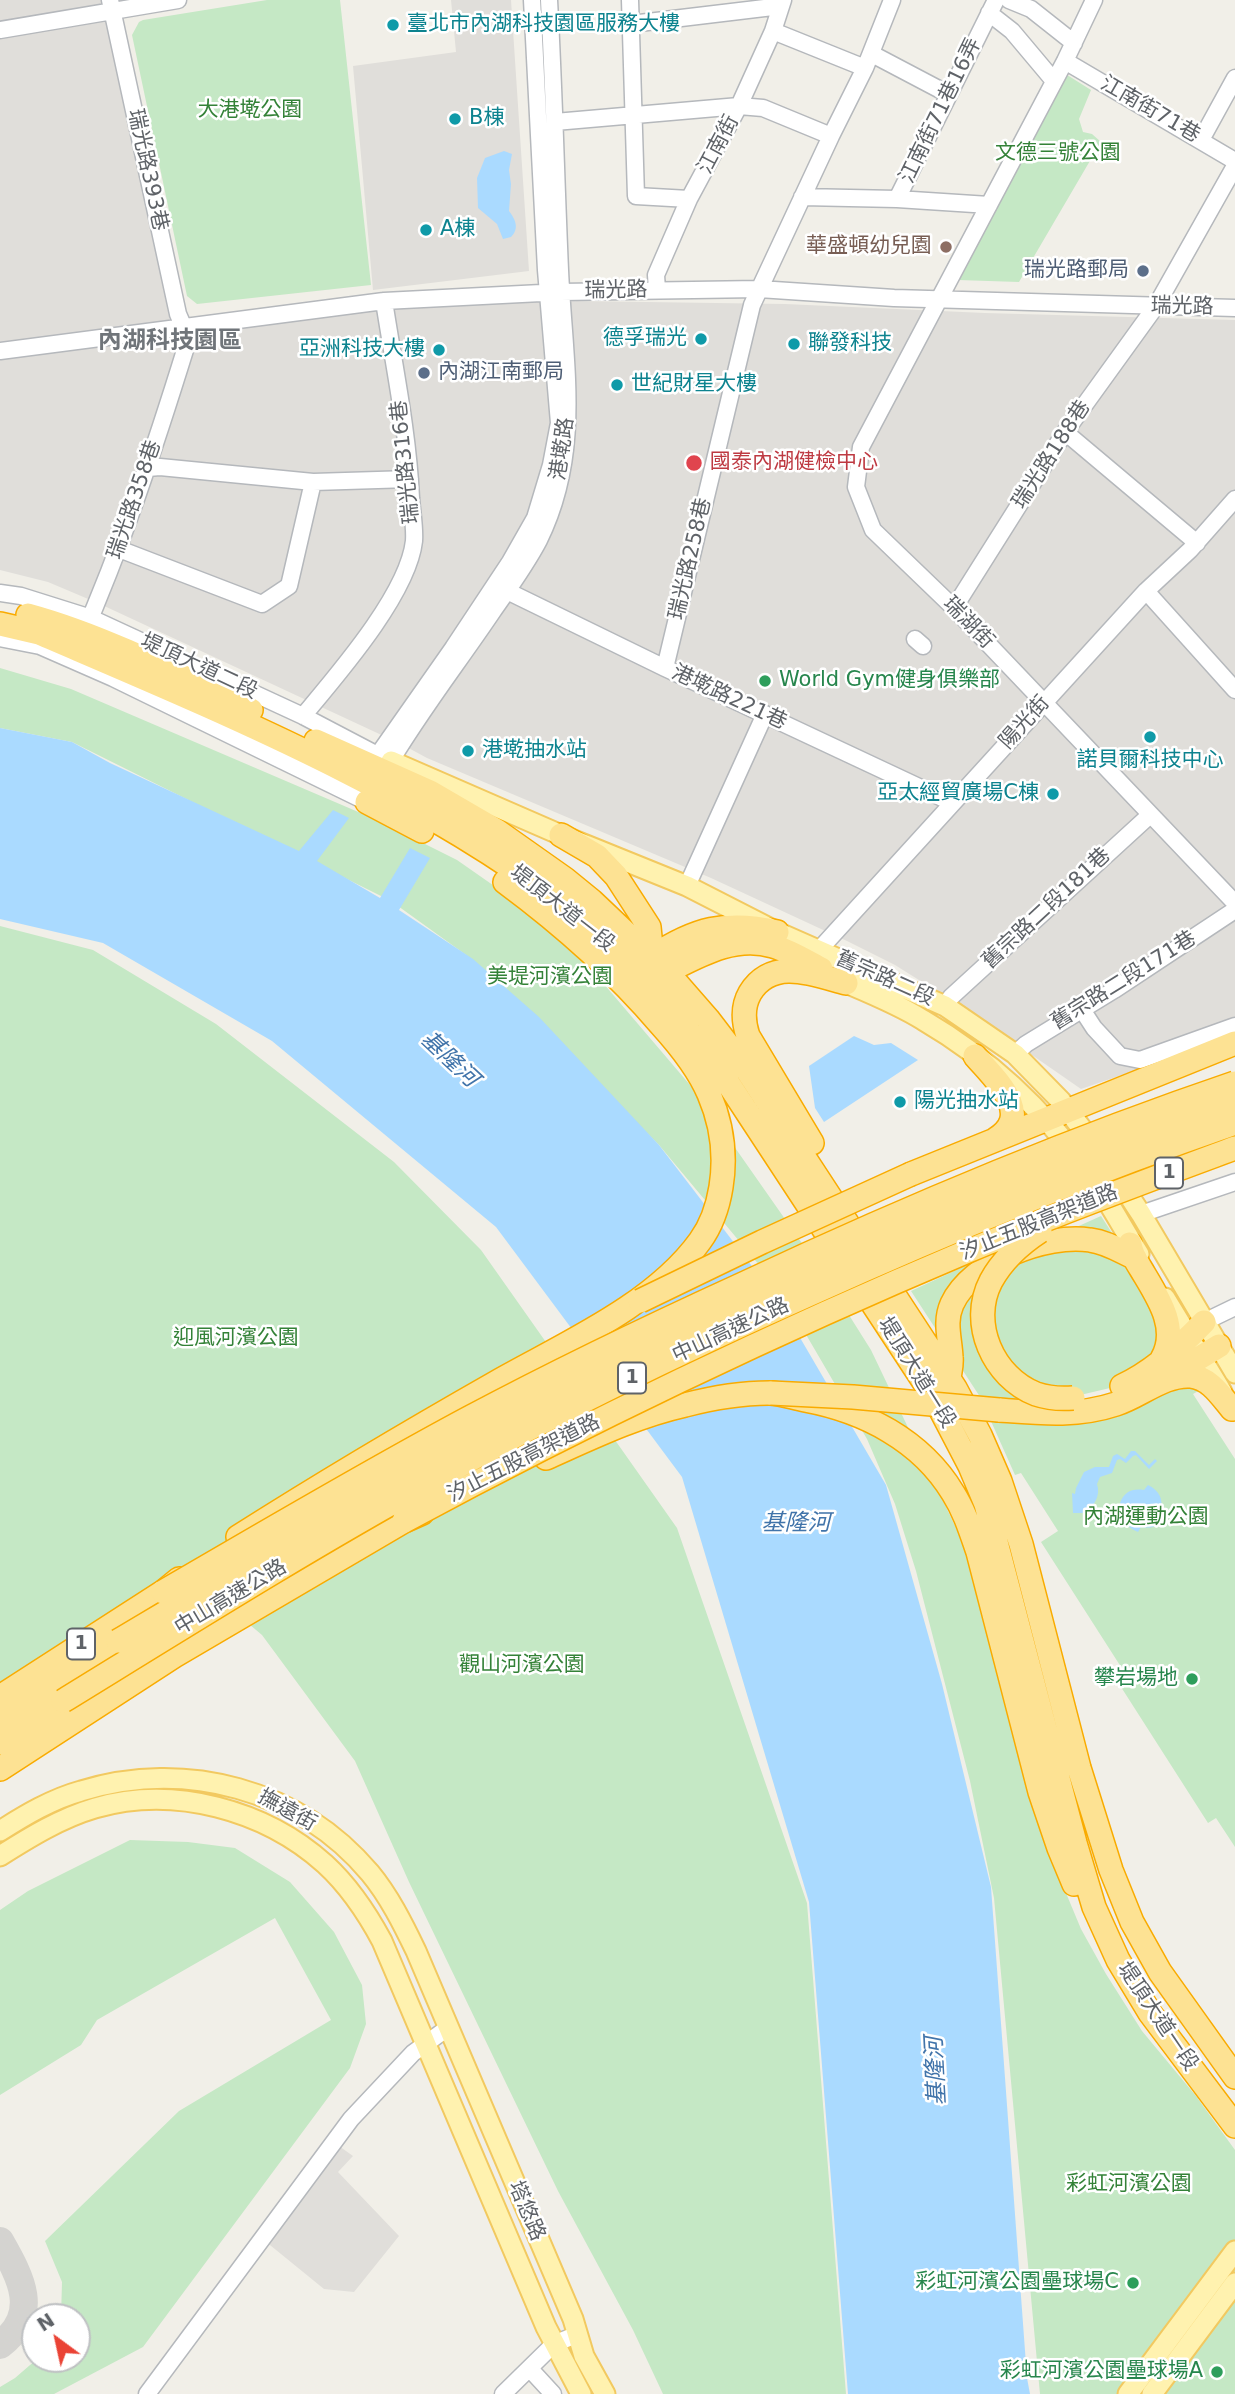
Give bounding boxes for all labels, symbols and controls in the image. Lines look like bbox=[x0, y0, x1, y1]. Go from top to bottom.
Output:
place label: 臺北市內湖科技園區服務大樓 bbox=[407, 12, 680, 38]
marker: 臺北市內湖科技園區服務大樓 bbox=[385, 17, 401, 33]
street label: 江南街71巷16弄 bbox=[895, 34, 987, 188]
street label: 江南街71巷 bbox=[1096, 71, 1204, 149]
park label: 大港墘公園 bbox=[198, 98, 302, 124]
place label: B棟 bbox=[469, 106, 504, 132]
street label: 瑞光路393巷 bbox=[122, 107, 172, 233]
marker: B棟 bbox=[447, 111, 463, 127]
street label: 江南街 bbox=[693, 111, 745, 179]
park label: 文德三號公園 bbox=[995, 141, 1121, 167]
place label: A棟 bbox=[440, 217, 475, 243]
marker: A棟 bbox=[418, 222, 434, 238]
place label: 華盛頓幼兒園 bbox=[806, 234, 932, 260]
marker: 華盛頓幼兒園 bbox=[938, 239, 954, 255]
place label: 瑞光路郵局 bbox=[1024, 258, 1129, 284]
marker: 瑞光路郵局 bbox=[1135, 263, 1151, 279]
street label: 瑞光路 bbox=[584, 278, 648, 304]
street label: 瑞光路 bbox=[1150, 294, 1214, 320]
place label: 德孚瑞光 bbox=[603, 326, 687, 352]
district label: 內湖科技園區 bbox=[98, 328, 242, 356]
marker: 德孚瑞光 bbox=[693, 331, 709, 347]
place label: 聯發科技 bbox=[808, 331, 892, 357]
marker: 聯發科技 bbox=[786, 336, 802, 352]
place label: 亞洲科技大樓 bbox=[299, 337, 425, 363]
marker: 亞洲科技大樓 bbox=[431, 342, 447, 358]
place label: 內湖江南郵局 bbox=[438, 360, 564, 386]
marker: 內湖江南郵局 bbox=[416, 365, 432, 381]
place label: 世紀財星大樓 bbox=[631, 372, 757, 398]
marker: 世紀財星大樓 bbox=[609, 377, 625, 393]
street label: 瑞光路188巷 bbox=[1008, 396, 1096, 514]
street label: 瑞光路316巷 bbox=[387, 399, 425, 525]
street label: 港墘路 bbox=[546, 416, 580, 482]
street label: 瑞光路358巷 bbox=[103, 437, 167, 563]
place label: 國泰內湖健檢中心 bbox=[710, 450, 878, 476]
marker: 國泰內湖健檢中心 bbox=[684, 453, 704, 473]
street label: 瑞光路258巷 bbox=[665, 496, 717, 622]
street label: 瑞湖街 bbox=[937, 592, 999, 654]
street label: 堤頂大道二段 bbox=[137, 629, 261, 705]
street label: 港墘路221巷 bbox=[667, 660, 791, 736]
place label: World Gym健身俱樂部 bbox=[779, 668, 1000, 694]
marker: World Gym健身俱樂部 bbox=[757, 673, 773, 689]
street label: 陽光街 bbox=[995, 691, 1055, 755]
marker: 諾貝爾科技中心 bbox=[1142, 729, 1158, 745]
place label: 港墘抽水站 bbox=[482, 738, 587, 764]
marker: 港墘抽水站 bbox=[460, 743, 476, 759]
place label: 諾貝爾科技中心 bbox=[1077, 748, 1223, 774]
place label: 亞太經貿廣場C棟 bbox=[877, 781, 1039, 807]
marker: 亞太經貿廣場C棟 bbox=[1045, 786, 1061, 802]
street label: 舊宗路二段181巷 bbox=[978, 843, 1116, 975]
street label: 堤頂大道一段 bbox=[505, 860, 619, 958]
street label: 舊宗路二段171巷 bbox=[1047, 926, 1201, 1036]
street label: 舊宗路二段 bbox=[832, 946, 938, 1012]
park label: 美堤河濱公園 bbox=[487, 965, 613, 991]
water label: 基隆河 bbox=[414, 1026, 484, 1094]
place label: 陽光抽水站 bbox=[914, 1089, 1019, 1115]
marker: 陽光抽水站 bbox=[892, 1094, 908, 1110]
road number: 1 bbox=[1155, 1158, 1183, 1189]
street label: 汐止五股高架道路 bbox=[956, 1180, 1122, 1266]
street label: 中山高速公路 bbox=[669, 1293, 793, 1369]
street label: 堤頂大道一段 bbox=[872, 1313, 960, 1433]
park label: 迎風河濱公園 bbox=[173, 1326, 299, 1352]
road number: 1 bbox=[618, 1362, 646, 1394]
street label: 汐止五股高架道路 bbox=[443, 1410, 605, 1508]
park label: 內湖運動公園 bbox=[1083, 1505, 1209, 1531]
water label: 基隆河 bbox=[762, 1510, 830, 1538]
street label: 中山高速公路 bbox=[171, 1555, 291, 1641]
road number: 1 bbox=[67, 1628, 95, 1660]
park label: 觀山河濱公園 bbox=[459, 1653, 585, 1679]
place label: 攀岩場地 bbox=[1094, 1666, 1178, 1692]
marker: 攀岩場地 bbox=[1184, 1671, 1200, 1687]
street label: 撫遠街 bbox=[253, 1785, 321, 1837]
street label: 堤頂大道一段 bbox=[1111, 1958, 1203, 2076]
water label: 基隆河 bbox=[921, 2036, 953, 2106]
park label: 彩虹河濱公園 bbox=[1066, 2172, 1192, 2198]
street label: 塔悠路 bbox=[502, 2177, 550, 2245]
place label: 彩虹河濱公園壘球場C bbox=[915, 2270, 1119, 2296]
marker: 彩虹河濱公園壘球場C bbox=[1125, 2275, 1141, 2291]
north arrow bbox=[21, 2303, 91, 2373]
text: N bbox=[33, 2309, 58, 2336]
place label: 彩虹河濱公園壘球場A bbox=[1000, 2359, 1203, 2385]
marker: 彩虹河濱公園壘球場A bbox=[1209, 2364, 1225, 2380]

